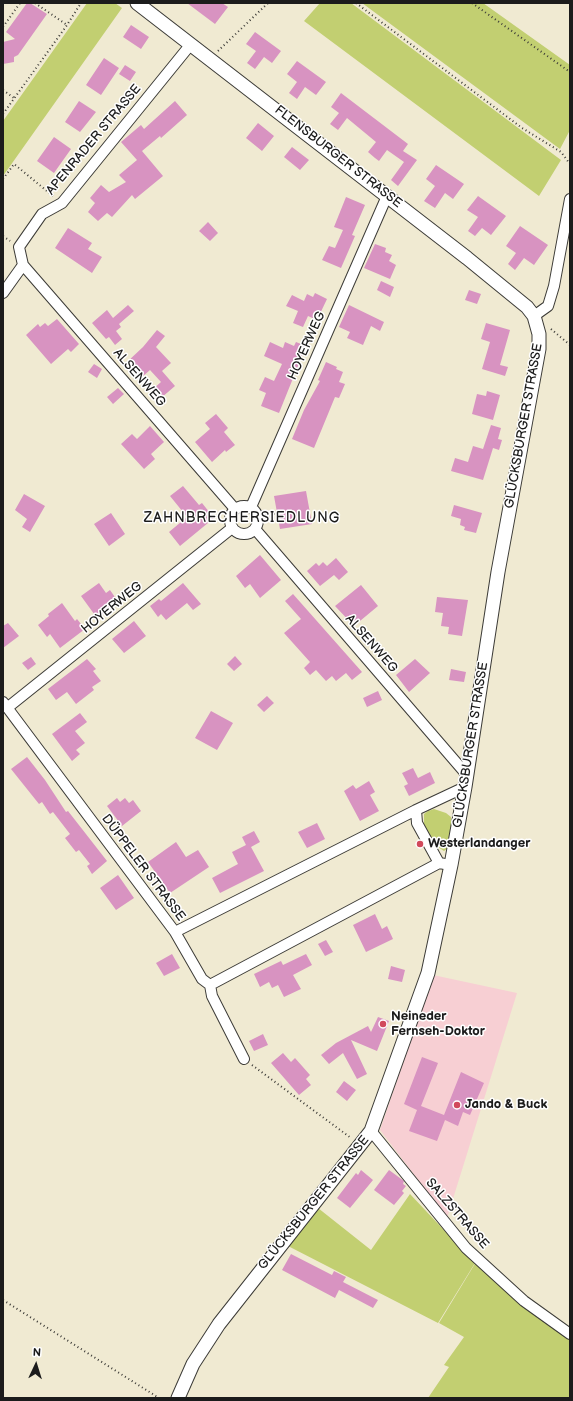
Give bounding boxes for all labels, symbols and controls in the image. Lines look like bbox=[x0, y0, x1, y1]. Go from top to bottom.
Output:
street label: APENRADER STRASSE bbox=[43, 82, 145, 198]
street label: FLENSBURGER STRASSE bbox=[271, 102, 405, 212]
street label: HOYERWEG bbox=[285, 309, 329, 383]
street label: GLÜCKSBURGER STRASSE bbox=[502, 342, 546, 510]
street label: ALSENWEG bbox=[110, 346, 168, 410]
district label: ZAHNBRECHERSIEDLUNG bbox=[144, 510, 340, 526]
street label: HOYERWEG bbox=[79, 579, 145, 637]
street label: ALSENWEG bbox=[342, 612, 400, 676]
street label: GLÜCKSBURGER STRASSE bbox=[450, 661, 492, 829]
street label: DÜPPELER STRASSE bbox=[98, 812, 188, 924]
place label: Westerlandanger bbox=[428, 836, 530, 852]
marker: Westerlandanger bbox=[415, 839, 425, 849]
place label: Neineder Fernseh-Doktor bbox=[391, 1009, 485, 1040]
marker: Neineder Fernseh-Doktor bbox=[378, 1019, 388, 1029]
place label: Jando & Buck bbox=[465, 1097, 547, 1113]
marker: Jando & Buck bbox=[452, 1100, 462, 1110]
street label: GLÜCKSBURGER STRASSE bbox=[255, 1133, 373, 1273]
street label: SALZSTRASSE bbox=[422, 1176, 492, 1252]
north arrow bbox=[16, 1345, 56, 1385]
text: N bbox=[32, 1346, 41, 1359]

